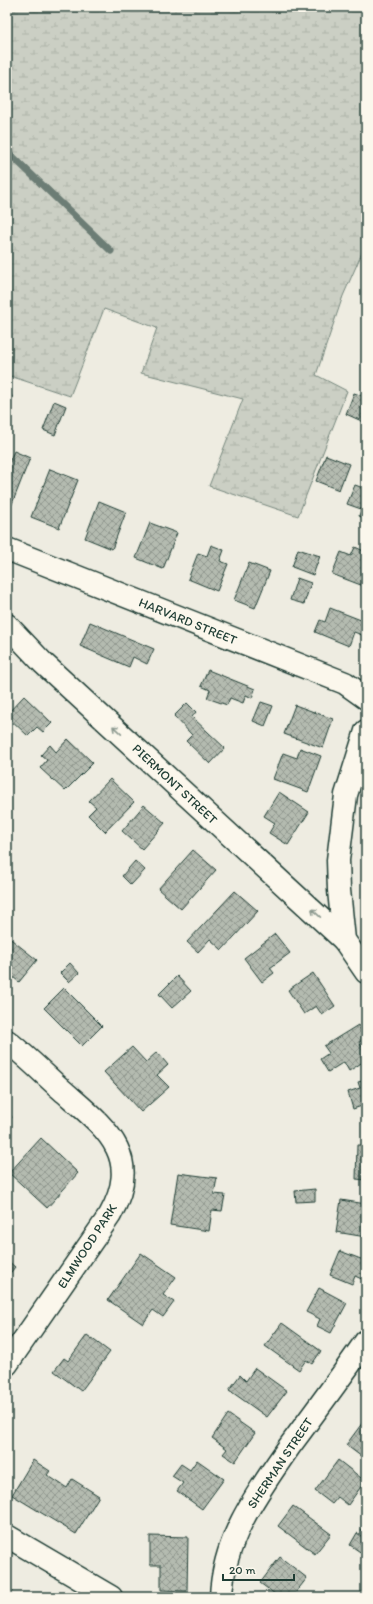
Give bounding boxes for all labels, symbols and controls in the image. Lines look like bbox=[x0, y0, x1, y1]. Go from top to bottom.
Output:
street label: HARVARD STREET bbox=[137, 594, 240, 648]
one-way arrow bbox=[112, 726, 122, 735]
street label: PIERMONT STREET bbox=[129, 741, 221, 828]
one-way arrow bbox=[310, 909, 321, 918]
street label: ELMWOOD PARK bbox=[54, 1200, 120, 1291]
street label: SHERMAN STREET bbox=[244, 1414, 316, 1511]
scale bar bbox=[223, 1556, 294, 1582]
text: 20 m bbox=[229, 1563, 256, 1577]

